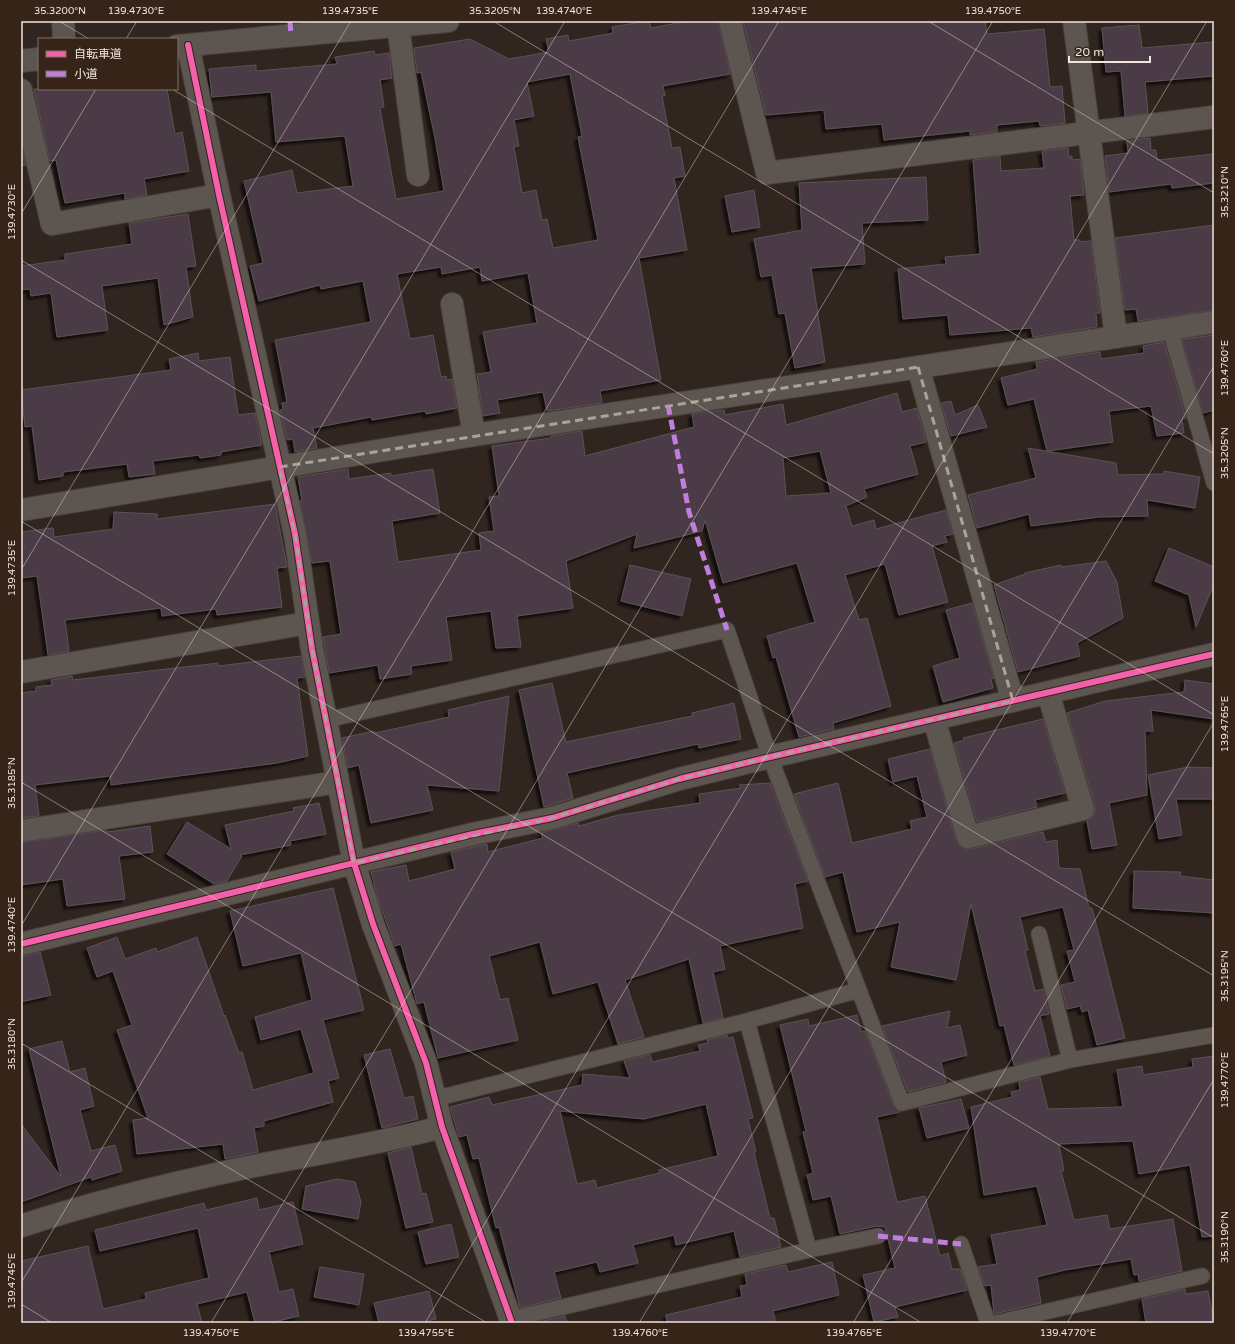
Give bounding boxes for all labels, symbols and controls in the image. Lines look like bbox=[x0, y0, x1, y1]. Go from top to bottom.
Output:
text: 35.3200°N bbox=[34, 5, 86, 17]
text: 139.4730°E bbox=[108, 5, 164, 17]
text: 139.4735°E bbox=[322, 5, 378, 17]
text: 35.3205°N bbox=[469, 5, 521, 17]
text: 139.4740°E bbox=[536, 5, 592, 17]
text: 139.4745°E bbox=[751, 5, 807, 17]
text: 139.4750°E bbox=[965, 5, 1021, 17]
legend bbox=[38, 38, 178, 90]
scale bar bbox=[1069, 38, 1150, 64]
text: 20 m bbox=[1075, 45, 1104, 59]
text: 自転車道 bbox=[74, 47, 122, 61]
text: 小道 bbox=[74, 67, 98, 81]
text: 35.3210°N bbox=[1219, 166, 1231, 218]
text: 139.4730°E bbox=[6, 184, 18, 240]
text: 139.4760°E bbox=[1219, 340, 1231, 396]
text: 35.3205°N bbox=[1219, 427, 1231, 479]
text: 139.4735°E bbox=[6, 540, 18, 596]
text: 139.4765°E bbox=[1219, 696, 1231, 752]
text: 35.3185°N bbox=[6, 757, 18, 809]
text: 139.4740°E bbox=[6, 897, 18, 953]
text: 35.3195°N bbox=[1219, 950, 1231, 1002]
text: 35.3180°N bbox=[6, 1018, 18, 1070]
text: 139.4770°E bbox=[1219, 1052, 1231, 1108]
text: 35.3190°N bbox=[1219, 1211, 1231, 1263]
text: 139.4745°E bbox=[6, 1253, 18, 1309]
text: 139.4750°E bbox=[183, 1327, 239, 1339]
text: 139.4755°E bbox=[398, 1327, 454, 1339]
text: 139.4760°E bbox=[612, 1327, 668, 1339]
text: 139.4765°E bbox=[826, 1327, 882, 1339]
text: 139.4770°E bbox=[1040, 1327, 1096, 1339]

